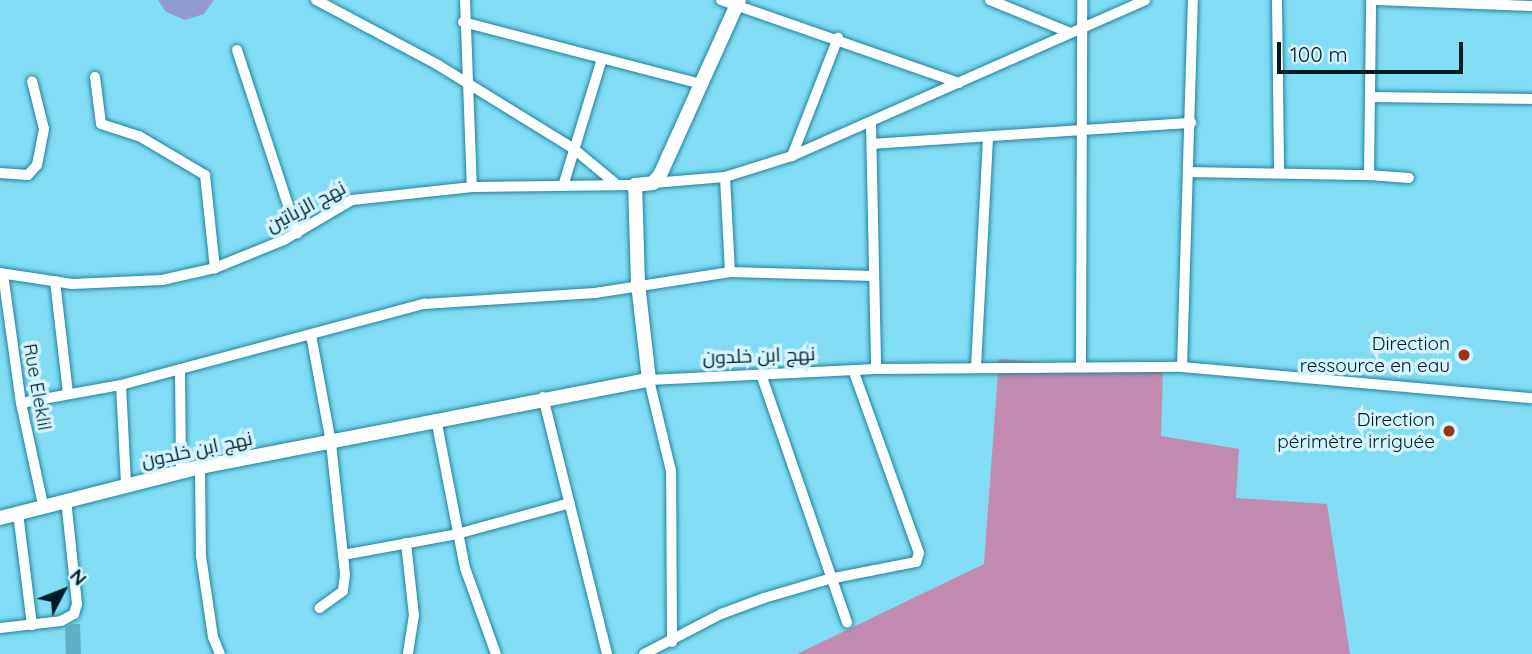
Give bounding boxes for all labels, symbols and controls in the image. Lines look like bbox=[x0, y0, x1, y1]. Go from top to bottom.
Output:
scale bar bbox=[1280, 28, 1466, 72]
text: 100 m bbox=[1290, 41, 1348, 67]
street label: نهج الزياتين bbox=[262, 177, 350, 237]
place label: Direction ressource en eau bbox=[1300, 333, 1450, 377]
street label: Rue Eleklil bbox=[18, 342, 56, 432]
street label: نهج ابن خلدون bbox=[702, 343, 816, 369]
marker: Direction ressource en eau bbox=[1456, 347, 1472, 363]
place label: Direction périmètre irriguée bbox=[1277, 409, 1435, 453]
marker: Direction périmètre irriguée bbox=[1441, 423, 1457, 439]
street label: نهج ابن خلدون bbox=[139, 427, 255, 473]
north arrow bbox=[28, 556, 98, 626]
text: N bbox=[65, 564, 92, 590]

